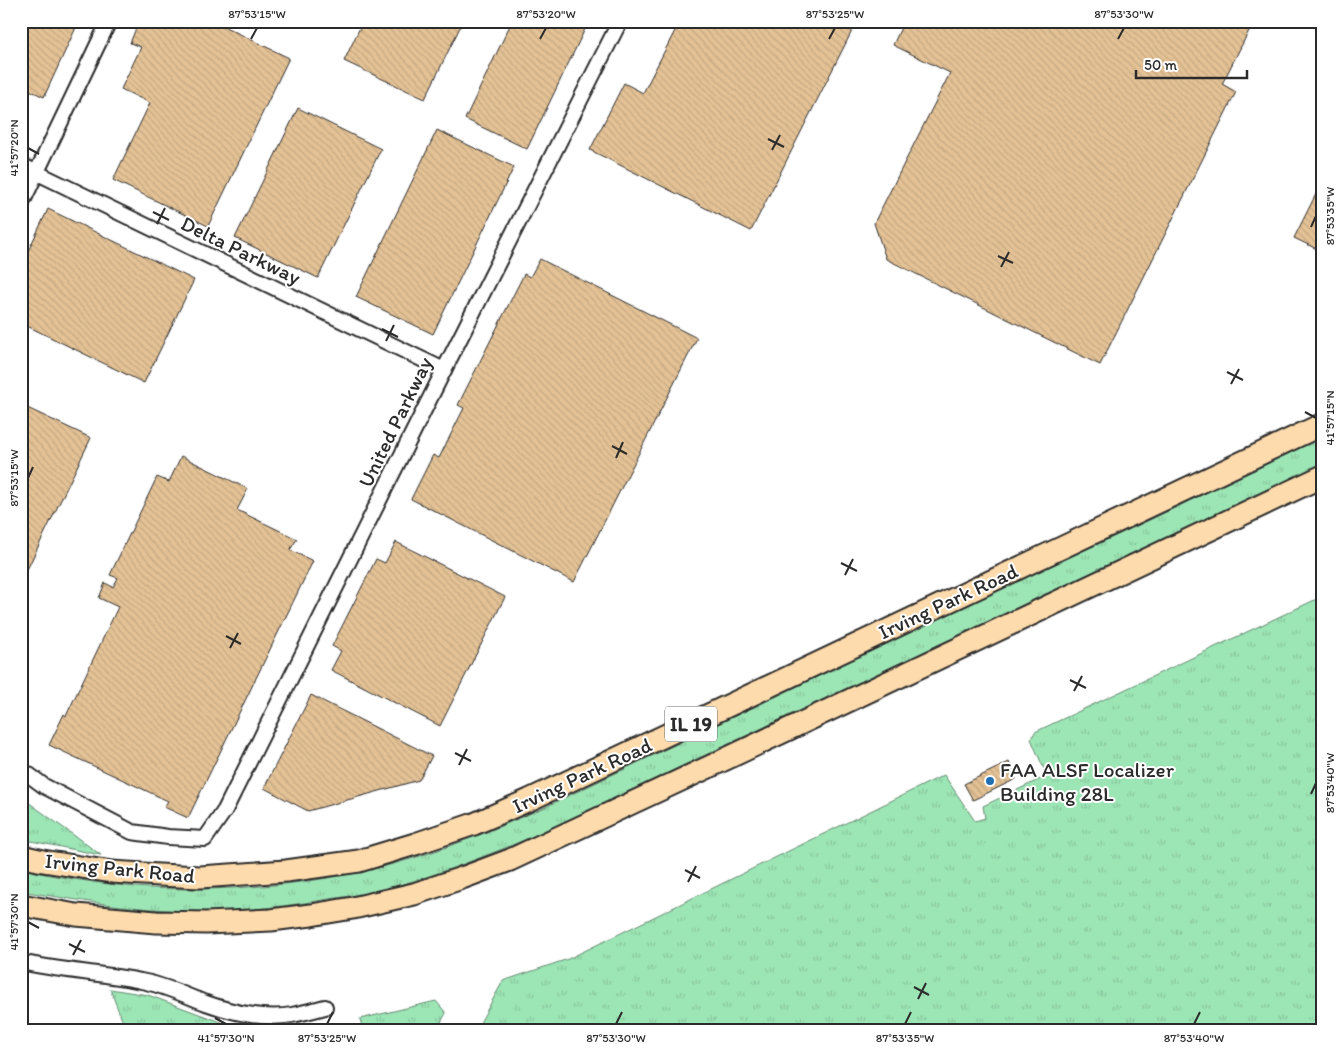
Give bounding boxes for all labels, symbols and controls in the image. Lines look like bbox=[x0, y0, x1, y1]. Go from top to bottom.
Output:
text: 87°53'15"W bbox=[228, 7, 286, 21]
text: 87°53'20"W bbox=[516, 7, 576, 21]
text: 87°53'25"W bbox=[806, 7, 864, 21]
text: 87°53'30"W bbox=[1094, 7, 1154, 21]
scale bar bbox=[1136, 48, 1248, 80]
text: 50 m bbox=[1144, 56, 1177, 74]
text: 41°57'20"N bbox=[7, 120, 21, 177]
text: 87°53'35"W bbox=[1323, 187, 1337, 245]
street label: Delta Parkway bbox=[177, 210, 305, 290]
street label: United Parkway bbox=[353, 353, 437, 491]
text: 41°57'15"N bbox=[1323, 390, 1337, 446]
text: 87°53'15"W bbox=[7, 449, 21, 507]
street label: Irving Park Road bbox=[874, 558, 1022, 644]
road number: IL 19 bbox=[665, 706, 717, 742]
street label: Irving Park Road bbox=[508, 732, 656, 818]
text: 87°53'40"W bbox=[1323, 753, 1337, 813]
place label: FAA ALSF Localizer Building 28L bbox=[1000, 757, 1175, 806]
marker: FAA ALSF Localizer Building 28L bbox=[984, 775, 996, 787]
street label: Irving Park Road bbox=[44, 848, 197, 888]
text: 41°57'30"N bbox=[7, 893, 21, 951]
text: 41°57'30"N bbox=[197, 1031, 255, 1045]
text: 87°53'25"W bbox=[298, 1031, 356, 1045]
text: 87°53'30"W bbox=[586, 1031, 646, 1045]
text: 87°53'35"W bbox=[876, 1031, 934, 1045]
text: 87°53'40"W bbox=[1164, 1031, 1224, 1045]

